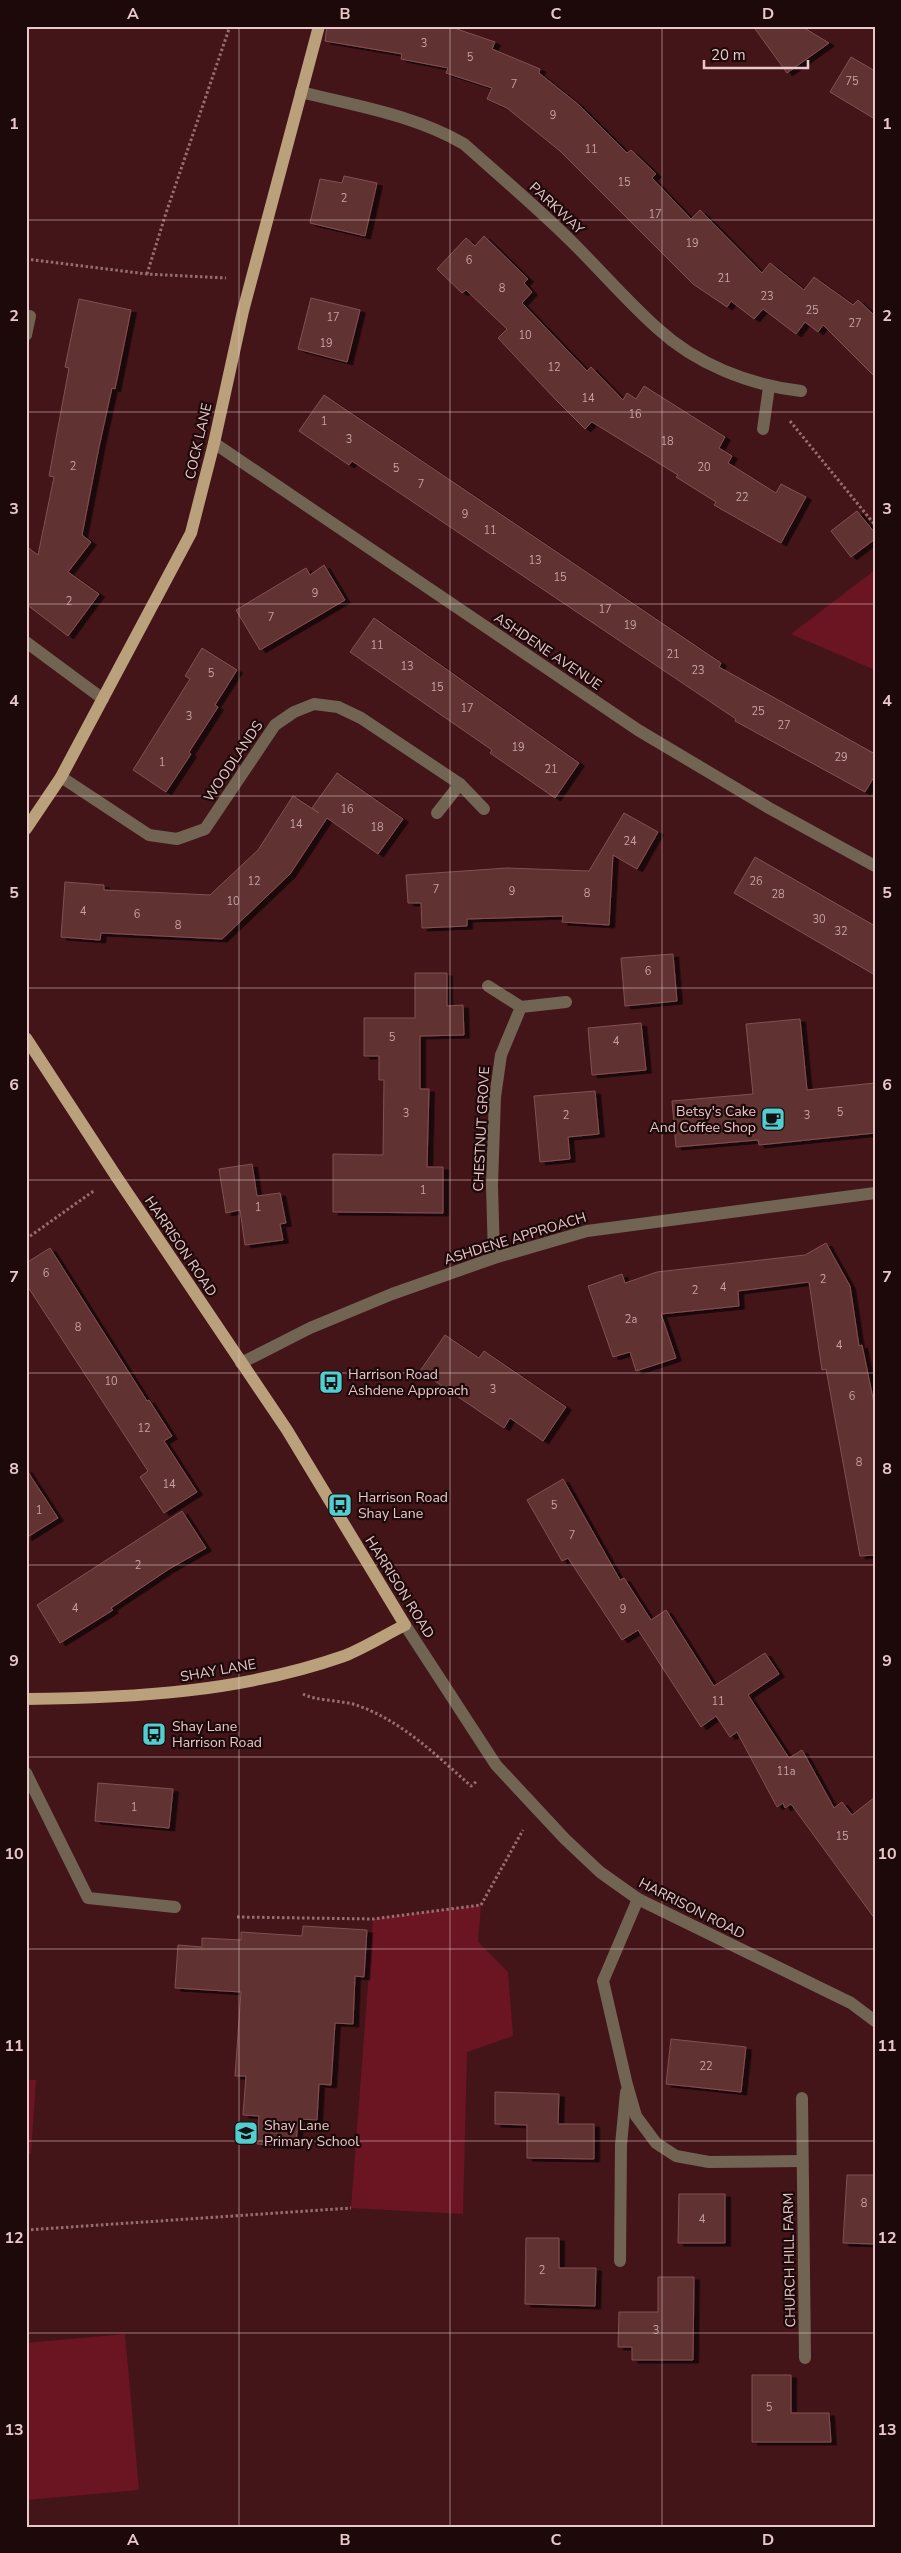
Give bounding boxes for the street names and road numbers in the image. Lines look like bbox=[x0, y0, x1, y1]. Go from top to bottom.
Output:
street label: PARKWAY bbox=[525, 178, 589, 239]
street label: COCK LANE bbox=[180, 401, 216, 481]
street label: ASHDENE AVENUE bbox=[490, 608, 605, 695]
street label: WOODLANDS bbox=[199, 717, 268, 806]
street label: CHESTNUT GROVE bbox=[469, 1066, 494, 1192]
street label: HARRISON ROAD bbox=[140, 1192, 221, 1300]
street label: ASHDENE APPROACH bbox=[442, 1208, 589, 1269]
street label: HARRISON ROAD bbox=[361, 1533, 439, 1642]
street label: SHAY LANE bbox=[179, 1654, 257, 1686]
street label: HARRISON ROAD bbox=[635, 1873, 748, 1943]
street label: CHURCH HILL FARM bbox=[779, 2192, 800, 2327]

